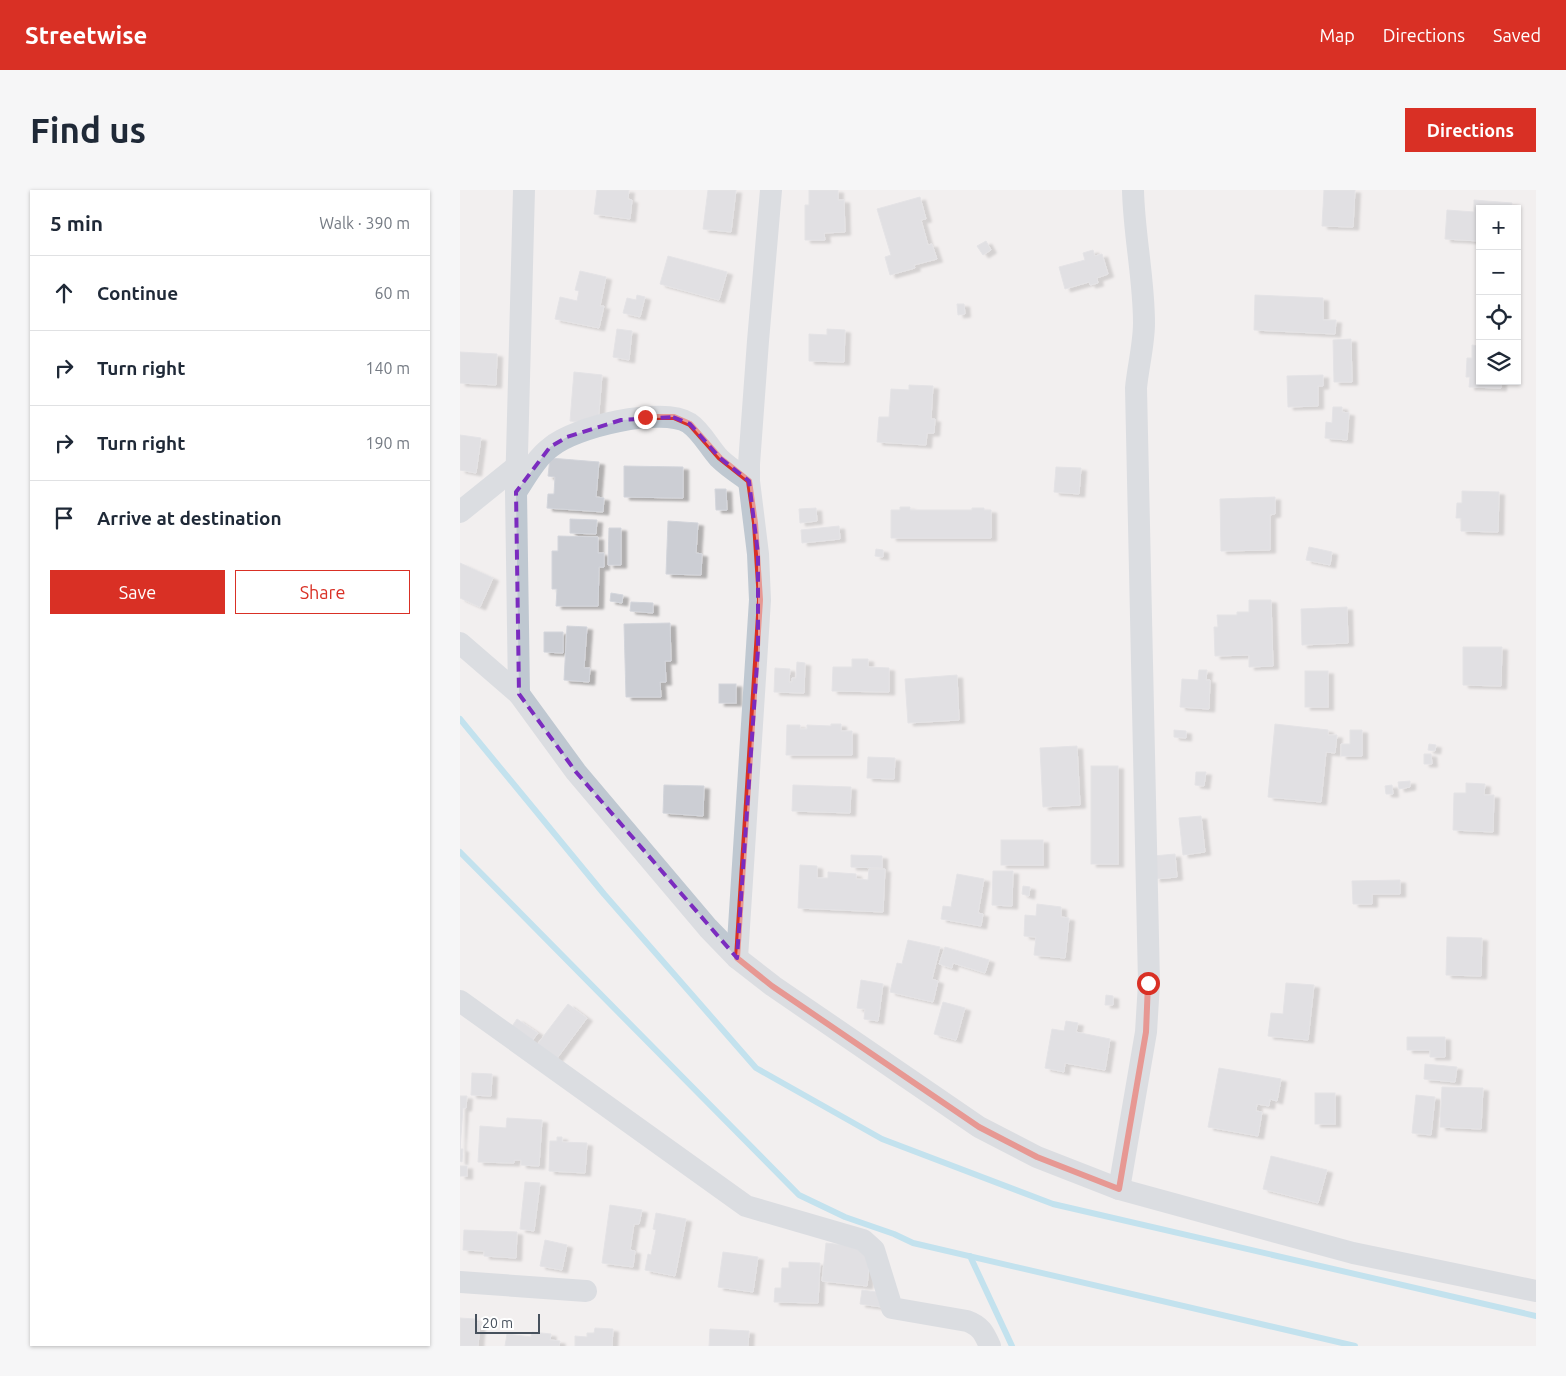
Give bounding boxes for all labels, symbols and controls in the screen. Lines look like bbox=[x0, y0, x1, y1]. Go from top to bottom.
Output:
text: Streetwise bbox=[25, 22, 147, 49]
text: Map bbox=[1319, 25, 1355, 45]
text: Directions bbox=[1383, 25, 1465, 45]
text: Saved bbox=[1493, 25, 1541, 45]
button: Directions bbox=[1405, 108, 1536, 152]
text: Find us bbox=[30, 110, 146, 150]
map controls bbox=[1476, 205, 1521, 385]
button: + bbox=[1476, 205, 1521, 250]
text: 5 min bbox=[50, 211, 103, 235]
text: Walk · 390 m bbox=[319, 214, 410, 232]
button: − bbox=[1476, 250, 1521, 295]
icon: ahead bbox=[50, 279, 78, 307]
text: Continue bbox=[97, 282, 178, 304]
text: 60 m bbox=[374, 284, 410, 302]
button: locate bbox=[1476, 295, 1521, 340]
button: layers bbox=[1476, 340, 1521, 385]
icon: right bbox=[50, 354, 78, 382]
text: Turn right bbox=[97, 357, 185, 379]
text: 140 m bbox=[365, 359, 410, 377]
route end bbox=[634, 406, 657, 429]
icon: right bbox=[50, 429, 78, 457]
text: Turn right bbox=[97, 432, 185, 454]
text: 190 m bbox=[365, 434, 410, 452]
icon: arrive bbox=[50, 504, 78, 532]
text: Arrive at destination bbox=[97, 507, 282, 529]
button: Save bbox=[50, 570, 225, 614]
button: Share bbox=[235, 570, 410, 614]
route start bbox=[1137, 972, 1160, 995]
scale bar bbox=[475, 1311, 540, 1334]
text: 20 m bbox=[482, 1315, 513, 1331]

